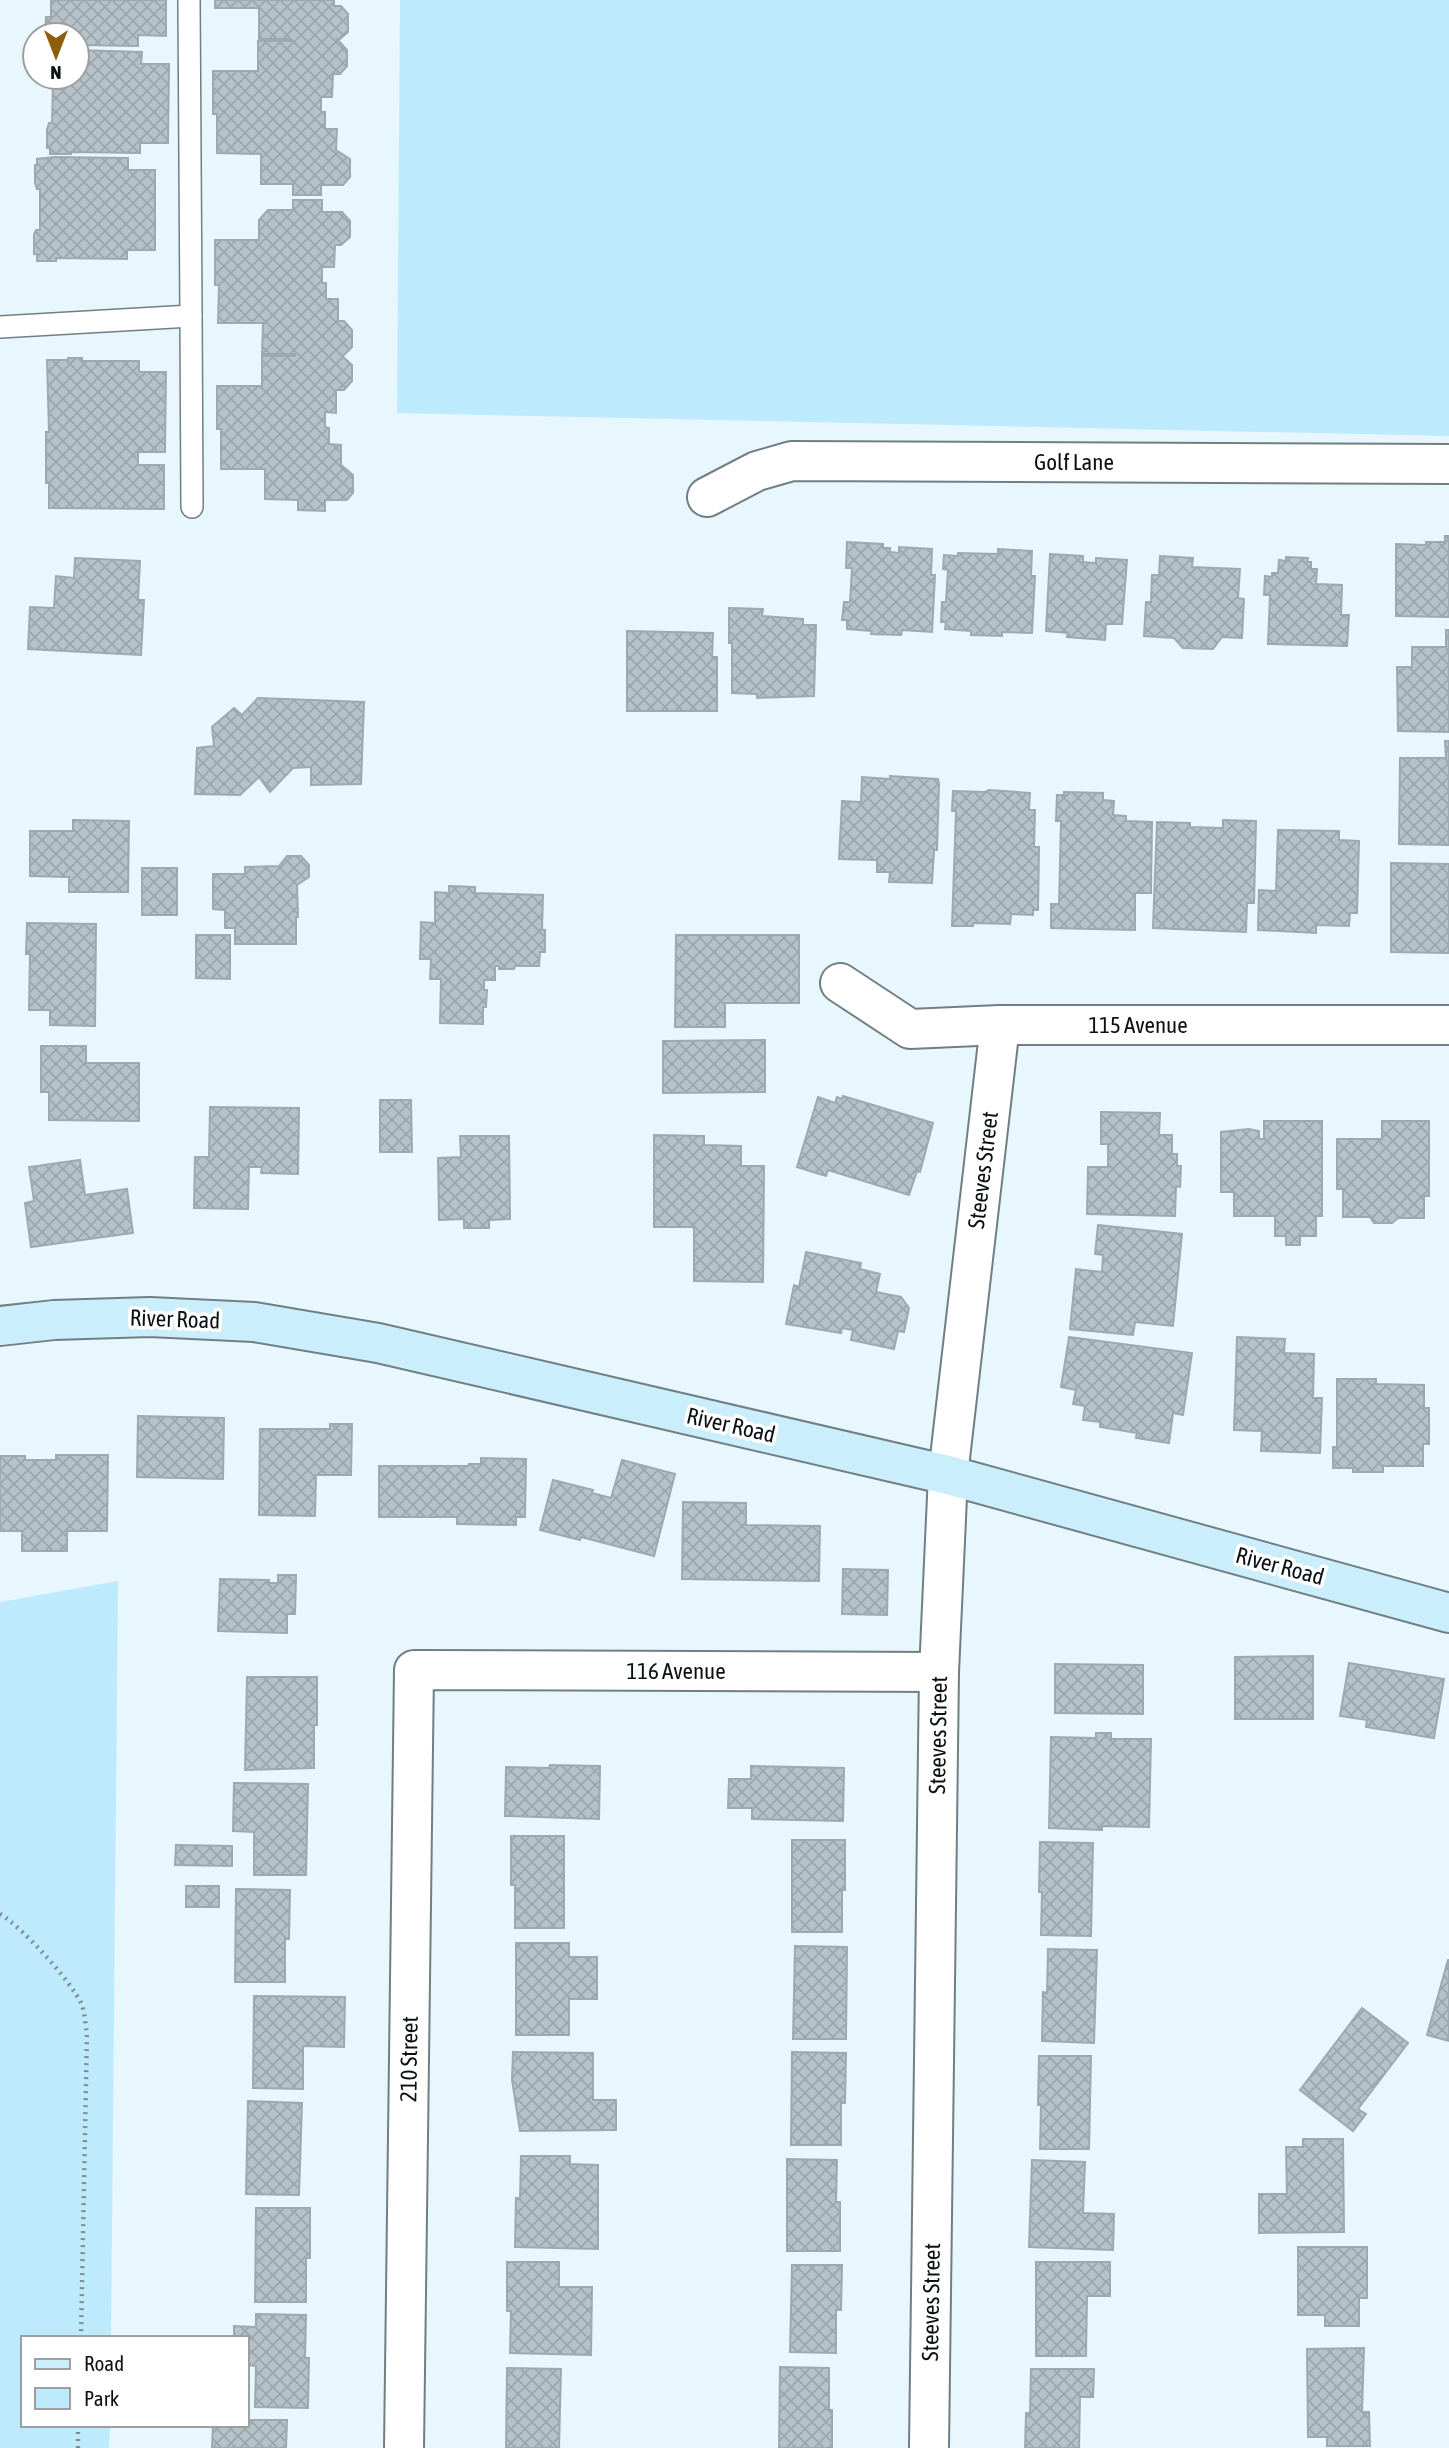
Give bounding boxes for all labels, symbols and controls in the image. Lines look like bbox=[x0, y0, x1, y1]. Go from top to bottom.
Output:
north arrow bbox=[21, 21, 91, 91]
text: N bbox=[50, 62, 62, 84]
street label: Golf Lane bbox=[1034, 449, 1114, 475]
street label: 115 Avenue bbox=[1088, 1012, 1188, 1038]
street label: Steeves Street bbox=[963, 1110, 1003, 1230]
street label: River Road bbox=[129, 1304, 221, 1334]
street label: River Road bbox=[684, 1402, 778, 1448]
street label: River Road bbox=[1233, 1542, 1327, 1590]
street label: 116 Avenue bbox=[626, 1658, 726, 1684]
street label: Steeves Street bbox=[924, 1676, 952, 1794]
street label: 210 Street bbox=[395, 2016, 423, 2102]
street label: Steeves Street bbox=[917, 2243, 945, 2361]
legend bbox=[21, 2336, 248, 2427]
text: Road bbox=[84, 2351, 124, 2375]
text: Park bbox=[84, 2386, 119, 2410]

